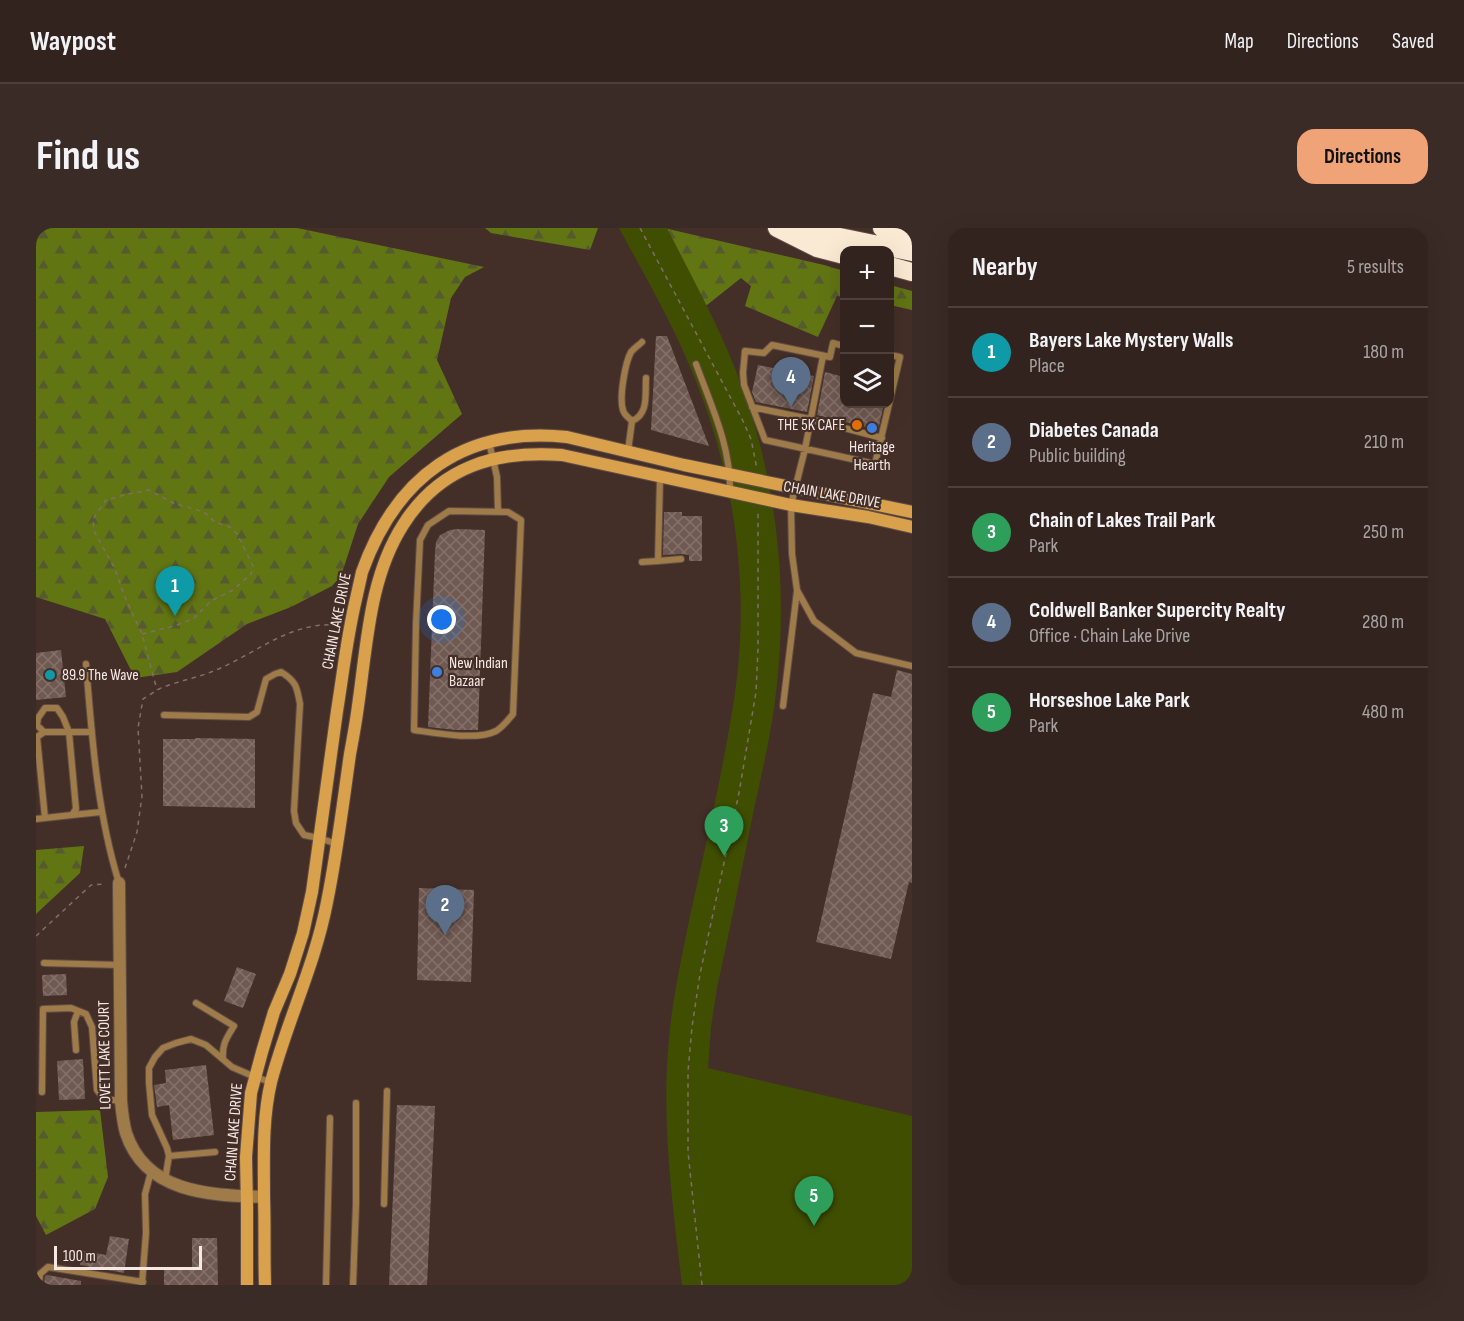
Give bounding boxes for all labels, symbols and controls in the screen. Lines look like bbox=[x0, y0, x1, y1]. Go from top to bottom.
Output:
text: Waypost bbox=[30, 25, 116, 58]
text: Map bbox=[1224, 29, 1254, 54]
text: Directions bbox=[1287, 29, 1359, 54]
text: Saved bbox=[1392, 29, 1434, 54]
button: Directions bbox=[1297, 129, 1428, 184]
text: Find us bbox=[36, 131, 140, 182]
map controls bbox=[840, 246, 894, 408]
button: + bbox=[840, 246, 894, 300]
text: Nearby bbox=[972, 252, 1038, 283]
text: 5 results bbox=[1347, 255, 1404, 279]
button: − bbox=[840, 300, 894, 354]
text: Bayers Lake Mystery Walls bbox=[1029, 327, 1233, 354]
text: 1 bbox=[988, 340, 995, 364]
text: 180 m bbox=[1363, 340, 1404, 364]
button: layers bbox=[840, 354, 894, 408]
text: Place bbox=[1029, 354, 1065, 378]
pin: 4 bbox=[772, 358, 810, 407]
place label: THE 5K CAFE bbox=[777, 416, 845, 435]
text: Diabetes Canada bbox=[1029, 417, 1159, 444]
marker: THE 5K CAFE bbox=[850, 418, 864, 432]
marker: Heritage Hearth bbox=[865, 421, 879, 435]
text: 2 bbox=[987, 430, 996, 454]
text: 210 m bbox=[1364, 430, 1404, 454]
place label: Heritage Hearth bbox=[849, 438, 895, 475]
text: Public building bbox=[1029, 444, 1126, 468]
street label: CHAIN LAKE DRIVE bbox=[782, 477, 882, 513]
text: Chain of Lakes Trail Park bbox=[1029, 507, 1216, 534]
text: 3 bbox=[987, 520, 996, 544]
text: 250 m bbox=[1363, 520, 1404, 544]
text: Park bbox=[1029, 534, 1058, 558]
pin: 1 bbox=[156, 566, 194, 616]
street label: CHAIN LAKE DRIVE bbox=[318, 571, 356, 671]
text: Coldwell Banker Supercity Realty bbox=[1029, 597, 1285, 624]
your location bbox=[427, 605, 456, 634]
text: 4 bbox=[987, 610, 996, 634]
text: 280 m bbox=[1362, 610, 1404, 634]
text: Office · Chain Lake Drive bbox=[1029, 624, 1190, 648]
place label: New Indian Bazaar bbox=[449, 654, 508, 691]
marker: New Indian Bazaar bbox=[430, 665, 444, 679]
place label: 89.9 The Wave bbox=[62, 666, 139, 685]
marker: 89.9 The Wave bbox=[43, 668, 57, 682]
text: Horseshoe Lake Park bbox=[1029, 687, 1190, 714]
text: 5 bbox=[987, 700, 996, 724]
text: 480 m bbox=[1362, 700, 1404, 724]
text: Park bbox=[1029, 714, 1058, 738]
pin: 3 bbox=[704, 806, 744, 856]
pin: 2 bbox=[426, 886, 464, 935]
street label: LOVETT LAKE COURT bbox=[95, 1000, 115, 1110]
street label: CHAIN LAKE DRIVE bbox=[221, 1082, 247, 1182]
pin: 5 bbox=[794, 1176, 834, 1226]
scale bar bbox=[54, 1243, 202, 1270]
text: 100 m bbox=[63, 1247, 96, 1266]

